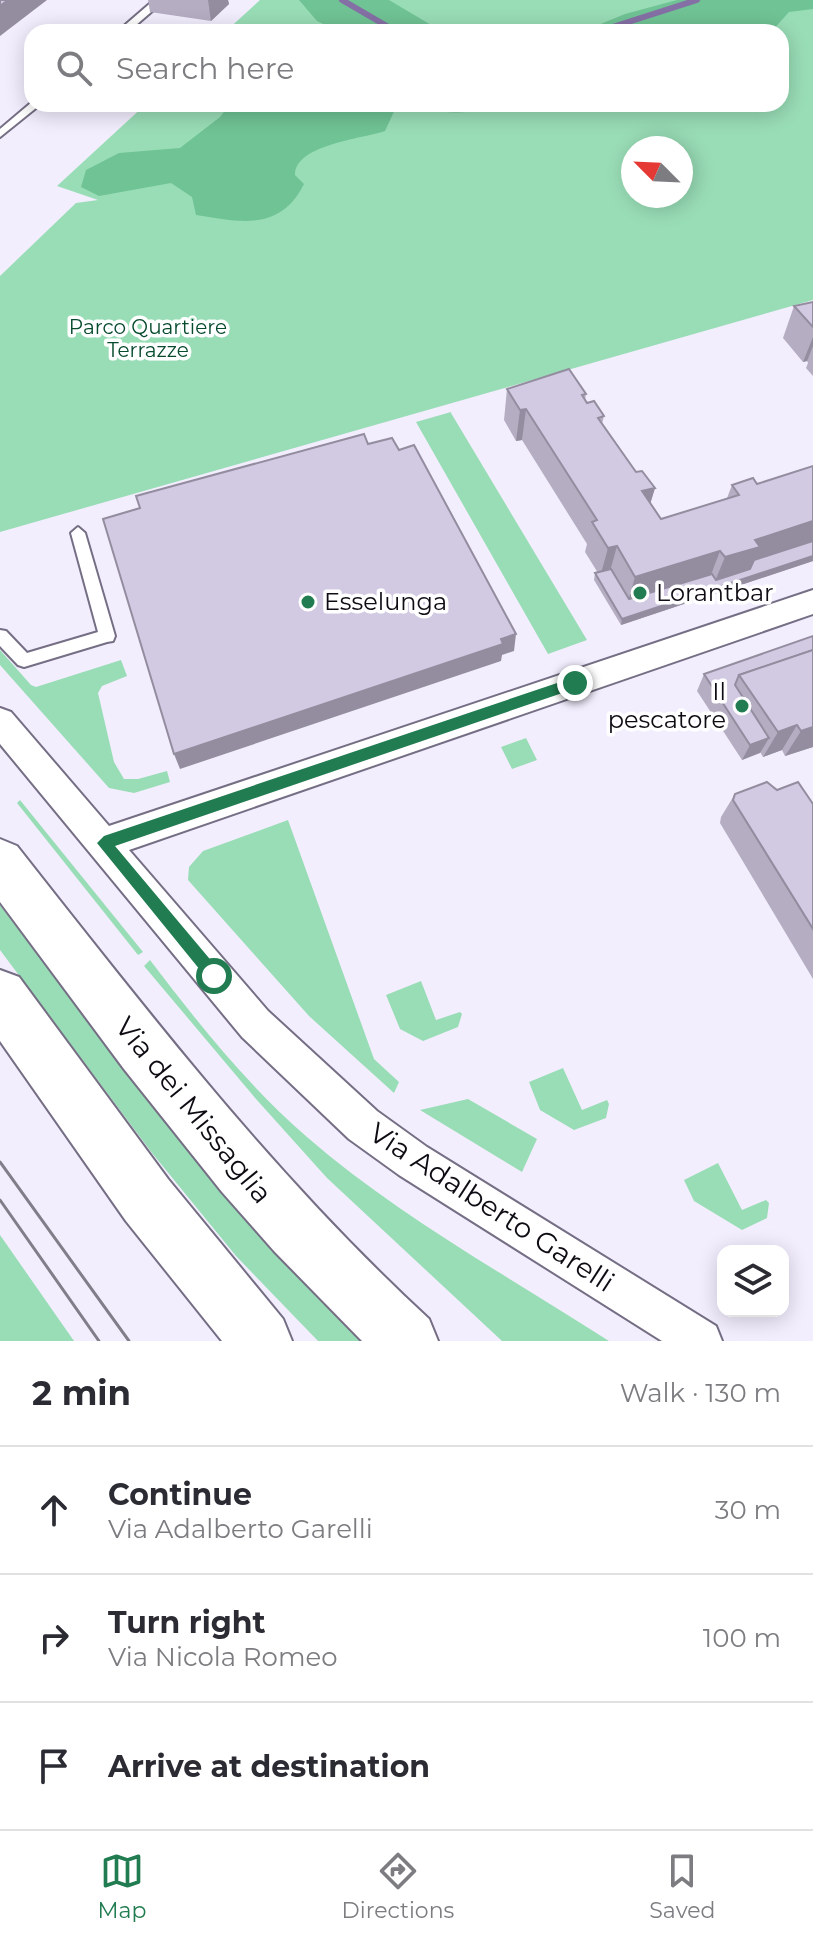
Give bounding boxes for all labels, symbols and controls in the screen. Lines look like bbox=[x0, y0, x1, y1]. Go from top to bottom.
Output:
search box bbox=[24, 24, 789, 112]
icon: search bbox=[52, 46, 96, 90]
text: Search here bbox=[116, 50, 294, 87]
north arrow bbox=[621, 136, 693, 208]
park label: Parco Quartiere Terrazze bbox=[69, 315, 227, 362]
place label: Lorantbar bbox=[656, 578, 774, 607]
marker: Lorantbar bbox=[631, 584, 649, 602]
place label: Esselunga bbox=[324, 587, 447, 616]
marker: Esselunga bbox=[299, 593, 317, 611]
route end bbox=[557, 665, 593, 701]
place label: Il pescatore bbox=[608, 677, 726, 734]
marker: Il pescatore bbox=[733, 697, 751, 715]
route start bbox=[196, 958, 232, 994]
street label: Via dei Missaglia bbox=[108, 1010, 280, 1210]
street label: Via Adalberto Garelli bbox=[363, 1115, 621, 1299]
map controls bbox=[717, 1245, 789, 1317]
button: layers bbox=[717, 1245, 789, 1317]
text: 2 min bbox=[32, 1372, 131, 1414]
text: Walk · 130 m bbox=[620, 1377, 781, 1409]
text: Continue bbox=[108, 1476, 252, 1513]
icon: ahead bbox=[32, 1488, 76, 1532]
text: 30 m bbox=[715, 1494, 781, 1526]
text: Via Adalberto Garelli bbox=[108, 1513, 373, 1545]
text: Turn right bbox=[108, 1604, 265, 1641]
icon: right bbox=[32, 1616, 76, 1660]
text: 100 m bbox=[703, 1622, 781, 1654]
text: Via Nicola Romeo bbox=[108, 1641, 338, 1673]
icon: arrive bbox=[32, 1744, 76, 1788]
text: Arrive at destination bbox=[108, 1748, 430, 1785]
tab: Map bbox=[98, 1849, 146, 1924]
tab: Directions bbox=[342, 1849, 454, 1924]
tab: Saved bbox=[649, 1849, 715, 1924]

